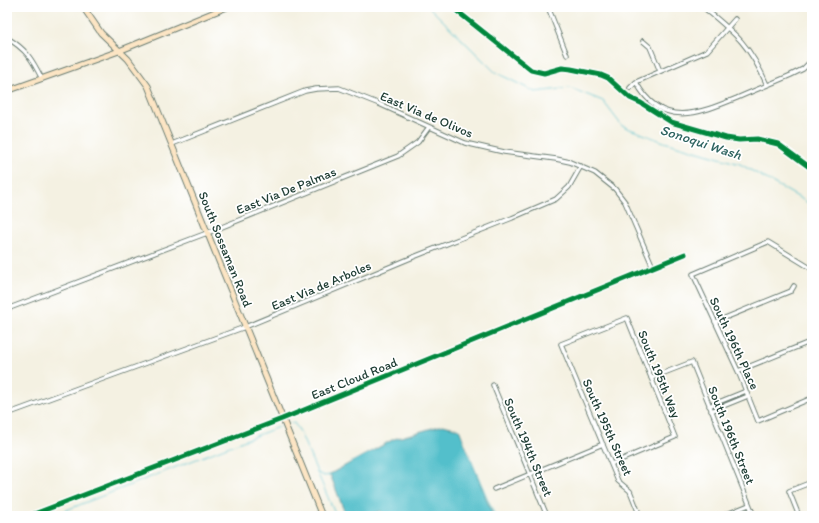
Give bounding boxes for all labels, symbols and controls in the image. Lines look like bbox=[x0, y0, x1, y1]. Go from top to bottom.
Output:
street label: East Via de Olivos bbox=[378, 88, 476, 141]
water label: Sonoqui Wash bbox=[658, 121, 744, 164]
street label: East Via De Palmas bbox=[234, 164, 338, 217]
street label: South Sossaman Road bbox=[195, 189, 256, 309]
street label: East Via de Arboles bbox=[269, 258, 374, 313]
street label: South 196th Place bbox=[707, 295, 763, 392]
street label: South 195th Way bbox=[635, 328, 684, 420]
street label: East Cloud Road bbox=[309, 354, 399, 403]
street label: South 195th Street bbox=[579, 376, 636, 478]
street label: South 196th Street bbox=[705, 384, 758, 487]
street label: South 194th Street bbox=[501, 396, 556, 499]

